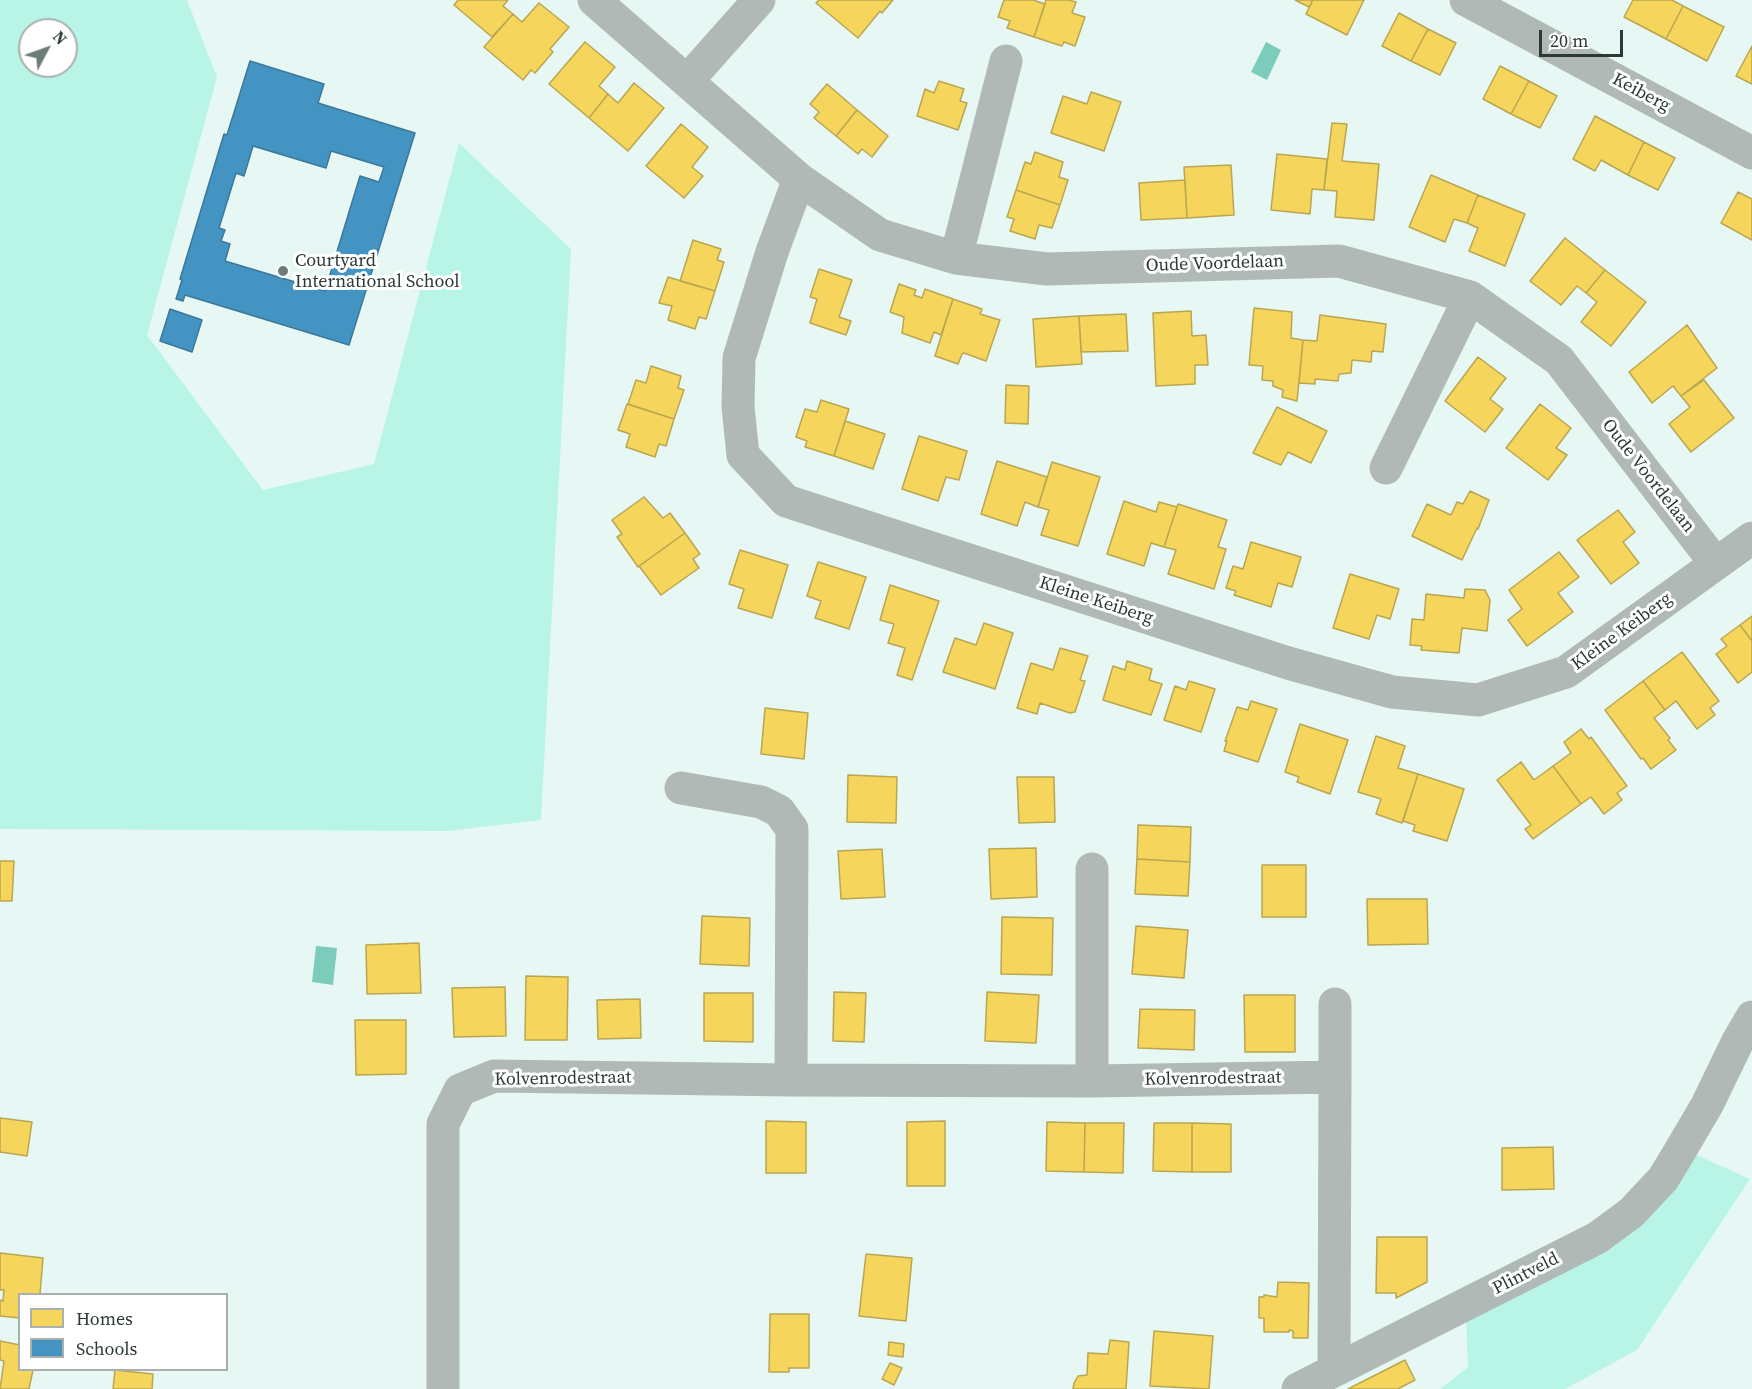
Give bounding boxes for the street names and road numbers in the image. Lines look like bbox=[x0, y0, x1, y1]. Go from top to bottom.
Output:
street label: Keiberg bbox=[1608, 69, 1674, 117]
street label: Oude Voordelaan bbox=[1146, 251, 1284, 277]
street label: Oude Voordelaan bbox=[1597, 415, 1699, 537]
street label: Kleine Keiberg bbox=[1036, 572, 1156, 630]
street label: Kleine Keiberg bbox=[1568, 588, 1676, 676]
street label: Kolvenrodestraat bbox=[494, 1067, 632, 1091]
street label: Kolvenrodestraat bbox=[1144, 1067, 1282, 1091]
street label: Plintveld bbox=[1489, 1248, 1563, 1300]

